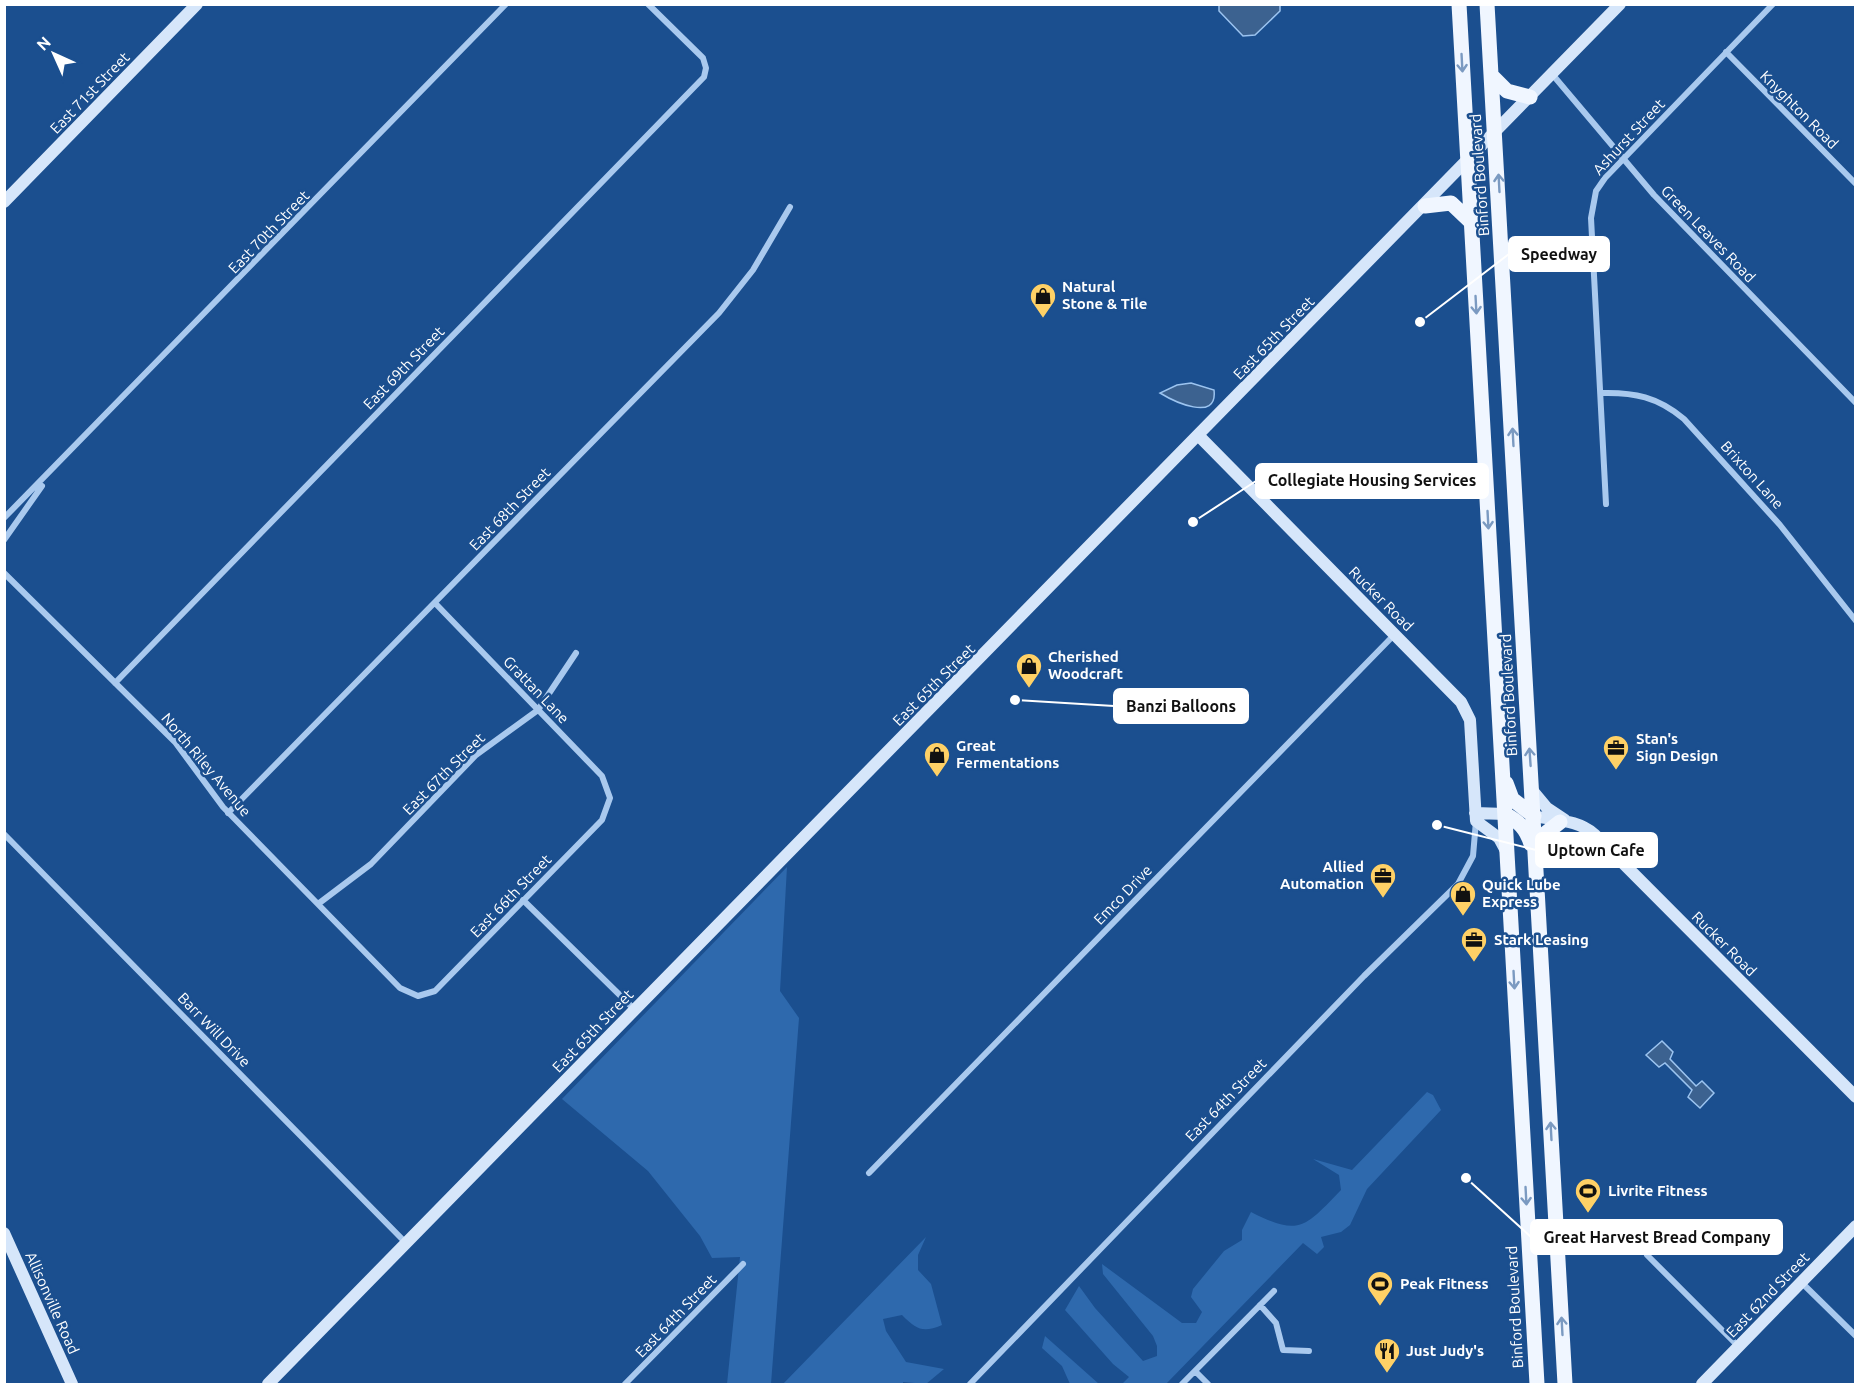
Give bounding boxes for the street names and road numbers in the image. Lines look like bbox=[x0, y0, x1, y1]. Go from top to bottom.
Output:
street label: East 71st Street bbox=[47, 48, 133, 137]
street label: Knyghton Road bbox=[1757, 67, 1842, 152]
street label: Ashurst Street bbox=[1589, 95, 1668, 178]
street label: Binford Boulevard bbox=[1467, 113, 1492, 237]
street label: Green Leaves Road bbox=[1658, 182, 1759, 286]
street label: East 70th Street bbox=[225, 187, 313, 277]
street label: East 65th Street bbox=[1230, 293, 1318, 383]
street label: East 69th Street bbox=[360, 323, 448, 413]
street label: Brixton Lane bbox=[1718, 437, 1787, 512]
street label: East 68th Street bbox=[466, 464, 554, 554]
street label: Rucker Road bbox=[1346, 563, 1417, 634]
street label: Binford Boulevard bbox=[1497, 633, 1520, 757]
street label: East 65th Street bbox=[889, 640, 978, 729]
street label: Grattan Lane bbox=[500, 652, 573, 727]
street label: North Riley Avenue bbox=[158, 710, 255, 820]
street label: East 67th Street bbox=[399, 729, 488, 818]
street label: East 66th Street bbox=[467, 851, 555, 941]
street label: Emco Drive bbox=[1090, 861, 1155, 928]
street label: Rucker Road bbox=[1689, 908, 1760, 979]
street label: East 65th Street bbox=[549, 986, 637, 1076]
street label: Barr Will Drive bbox=[175, 989, 254, 1070]
street label: East 64th Street bbox=[1182, 1055, 1270, 1145]
street label: Binford Boulevard bbox=[1503, 1245, 1526, 1369]
street label: Allisonville Road bbox=[22, 1249, 83, 1357]
street label: East 62nd Street bbox=[1723, 1249, 1813, 1341]
street label: East 64th Street bbox=[632, 1271, 720, 1361]

